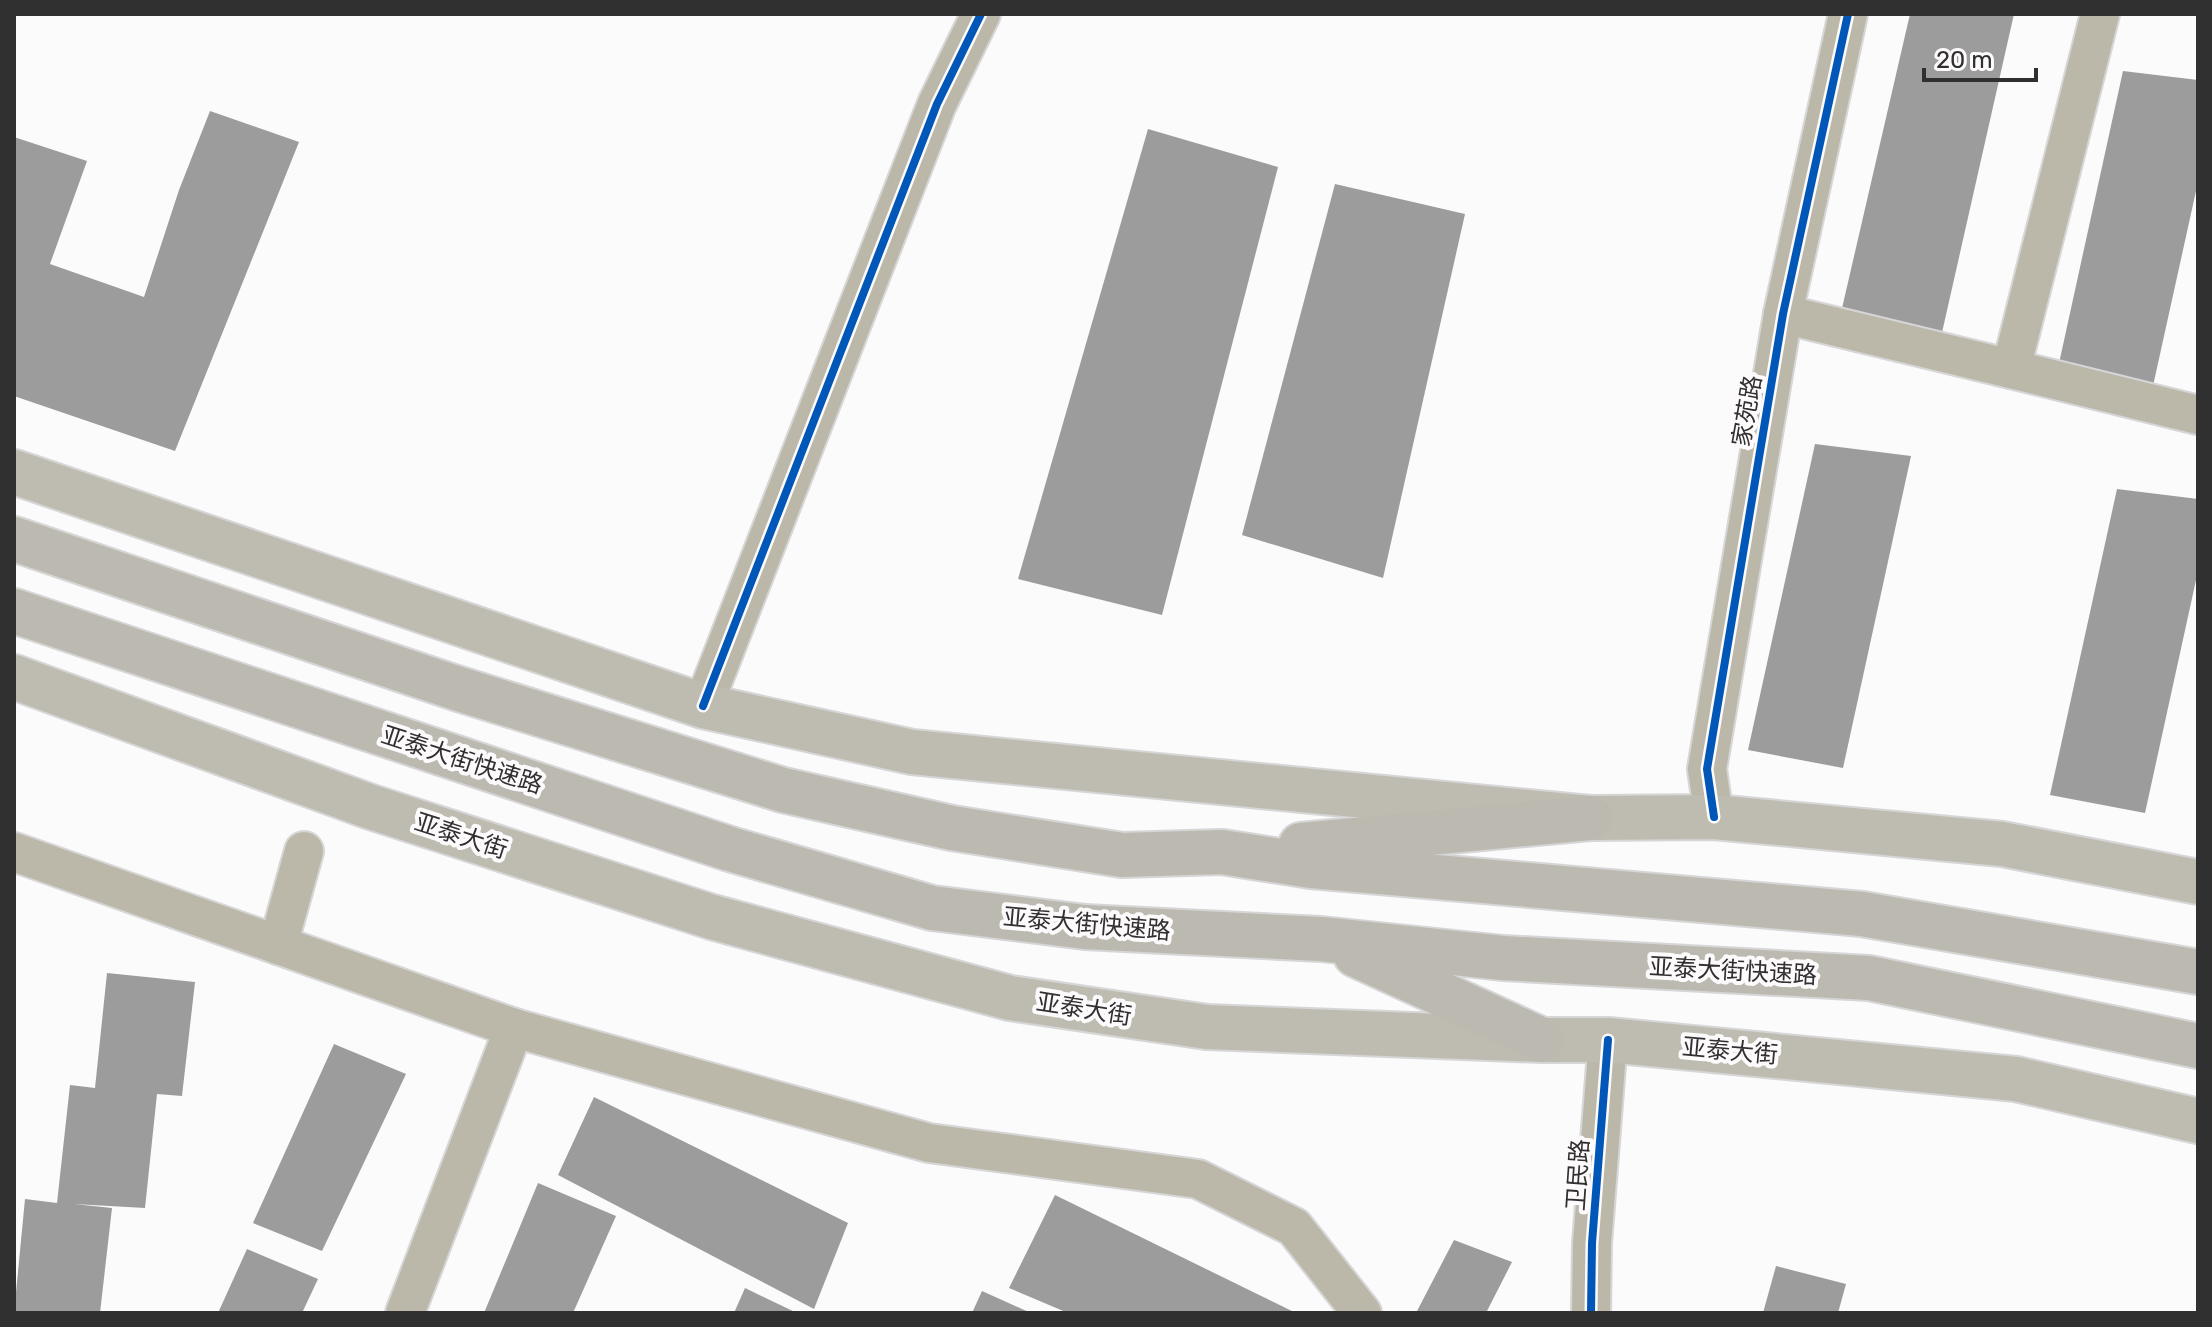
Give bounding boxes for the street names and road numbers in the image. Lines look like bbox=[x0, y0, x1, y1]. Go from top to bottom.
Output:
street label: 家苑路 bbox=[1727, 373, 1767, 449]
street label: 亚泰大街快速路 bbox=[378, 721, 546, 799]
street label: 亚泰大街 bbox=[411, 808, 511, 864]
street label: 亚泰大街快速路 bbox=[1002, 903, 1172, 945]
street label: 亚泰大街快速路 bbox=[1648, 953, 1818, 989]
street label: 亚泰大街 bbox=[1034, 988, 1134, 1030]
street label: 亚泰大街 bbox=[1681, 1033, 1779, 1069]
street label: 卫民路 bbox=[1562, 1138, 1594, 1212]

